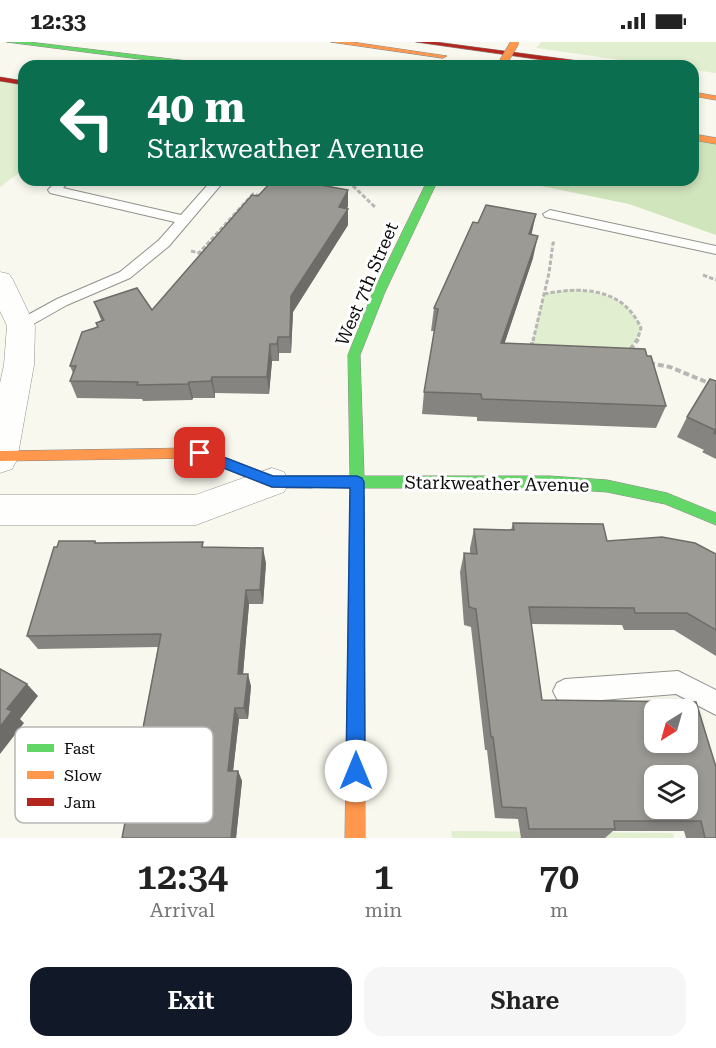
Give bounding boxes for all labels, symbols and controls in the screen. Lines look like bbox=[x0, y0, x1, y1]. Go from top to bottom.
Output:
text: 12:33 bbox=[30, 9, 86, 34]
text: 40 m bbox=[147, 83, 245, 132]
icon: left bbox=[48, 84, 126, 162]
text: Starkweather Avenue bbox=[147, 133, 424, 165]
street label: West 7th Street bbox=[331, 219, 402, 349]
pin bbox=[174, 427, 225, 478]
icon: arrive bbox=[183, 436, 216, 469]
street label: Starkweather Avenue bbox=[404, 471, 590, 496]
north arrow bbox=[644, 699, 698, 753]
map controls bbox=[644, 699, 698, 819]
legend bbox=[15, 727, 213, 823]
text: Fast bbox=[64, 739, 95, 758]
position arrow bbox=[324, 739, 388, 803]
button: layers bbox=[644, 765, 698, 819]
text: Slow bbox=[64, 766, 102, 785]
text: Jam bbox=[64, 793, 96, 812]
text: 12:34 bbox=[137, 856, 228, 898]
text: 1 bbox=[373, 856, 394, 898]
text: 70 bbox=[539, 856, 579, 898]
text: Arrival bbox=[150, 898, 215, 922]
text: min bbox=[365, 898, 402, 922]
text: m bbox=[550, 898, 568, 922]
button: Exit bbox=[30, 967, 352, 1036]
button: Share bbox=[364, 967, 686, 1036]

